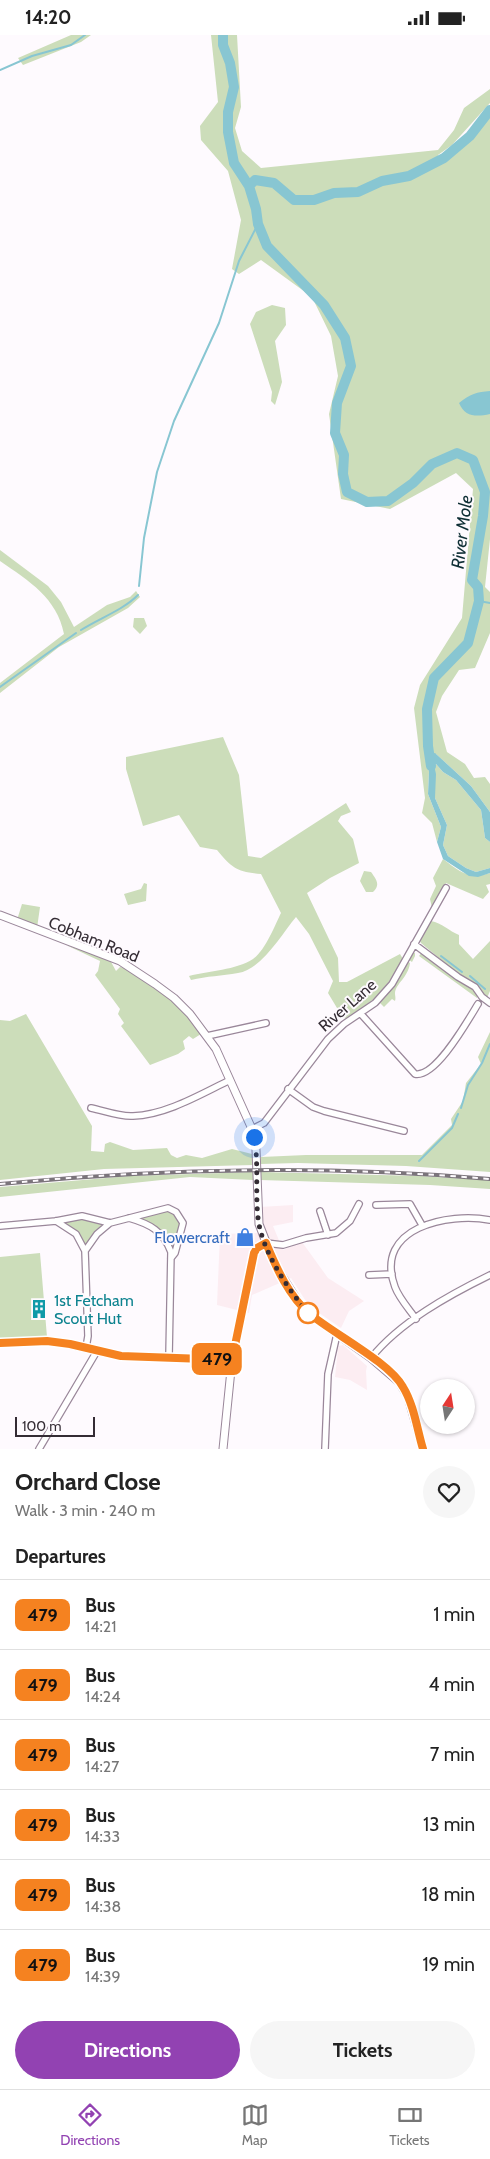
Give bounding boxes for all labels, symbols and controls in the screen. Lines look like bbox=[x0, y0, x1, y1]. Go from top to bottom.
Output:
text: 14:20 bbox=[25, 6, 72, 29]
water label: River Mole bbox=[447, 494, 477, 570]
street label: Cobham Road bbox=[46, 913, 142, 966]
street label: River Lane bbox=[315, 975, 380, 1036]
your location bbox=[242, 1125, 267, 1150]
shop icon: Flowercraft bbox=[234, 1226, 256, 1248]
place label: Flowercraft bbox=[154, 1228, 231, 1247]
place label: 1st Fetcham Scout Hut bbox=[54, 1291, 134, 1328]
building icon: 1st Fetcham Scout Hut bbox=[28, 1298, 50, 1320]
unlabelled marker bbox=[297, 1302, 319, 1324]
line badge: 479 bbox=[188, 1343, 246, 1375]
text: 479 bbox=[202, 1348, 232, 1370]
north arrow bbox=[420, 1379, 475, 1434]
map controls bbox=[420, 1379, 475, 1434]
scale bar bbox=[15, 1414, 95, 1437]
text: 100 m bbox=[22, 1417, 62, 1435]
button: heart bbox=[423, 1466, 475, 1518]
text: Orchard Close bbox=[15, 1467, 161, 1496]
text: Walk · 3 min · 240 m bbox=[15, 1501, 155, 1520]
text: Departures bbox=[15, 1545, 106, 1568]
text: Bus bbox=[85, 1594, 115, 1617]
text: 1 min bbox=[433, 1603, 475, 1626]
text: 479 bbox=[27, 1604, 58, 1626]
text: 14:21 bbox=[85, 1617, 116, 1636]
text: Bus bbox=[85, 1664, 115, 1687]
text: 4 min bbox=[428, 1673, 475, 1696]
text: 479 bbox=[27, 1674, 58, 1696]
text: 14:24 bbox=[85, 1687, 120, 1706]
text: Bus bbox=[85, 1734, 115, 1757]
text: 7 min bbox=[430, 1743, 475, 1766]
text: 479 bbox=[27, 1744, 58, 1766]
text: 14:27 bbox=[85, 1757, 119, 1776]
text: Bus bbox=[85, 1804, 115, 1827]
text: 13 min bbox=[423, 1813, 475, 1836]
text: 479 bbox=[27, 1814, 58, 1836]
text: 14:33 bbox=[85, 1827, 120, 1846]
text: Bus bbox=[85, 1874, 115, 1897]
text: 18 min bbox=[422, 1883, 475, 1906]
text: 479 bbox=[27, 1884, 58, 1906]
text: 14:38 bbox=[85, 1897, 121, 1916]
text: Bus bbox=[85, 1944, 115, 1967]
text: 19 min bbox=[422, 1953, 475, 1976]
text: 479 bbox=[27, 1954, 58, 1976]
text: 14:39 bbox=[85, 1967, 121, 1986]
button: Directions bbox=[15, 2021, 240, 2079]
button: Tickets bbox=[250, 2021, 475, 2079]
tab: Directions bbox=[60, 2101, 120, 2149]
tab: Map bbox=[241, 2101, 269, 2149]
tab: Tickets bbox=[389, 2101, 430, 2149]

